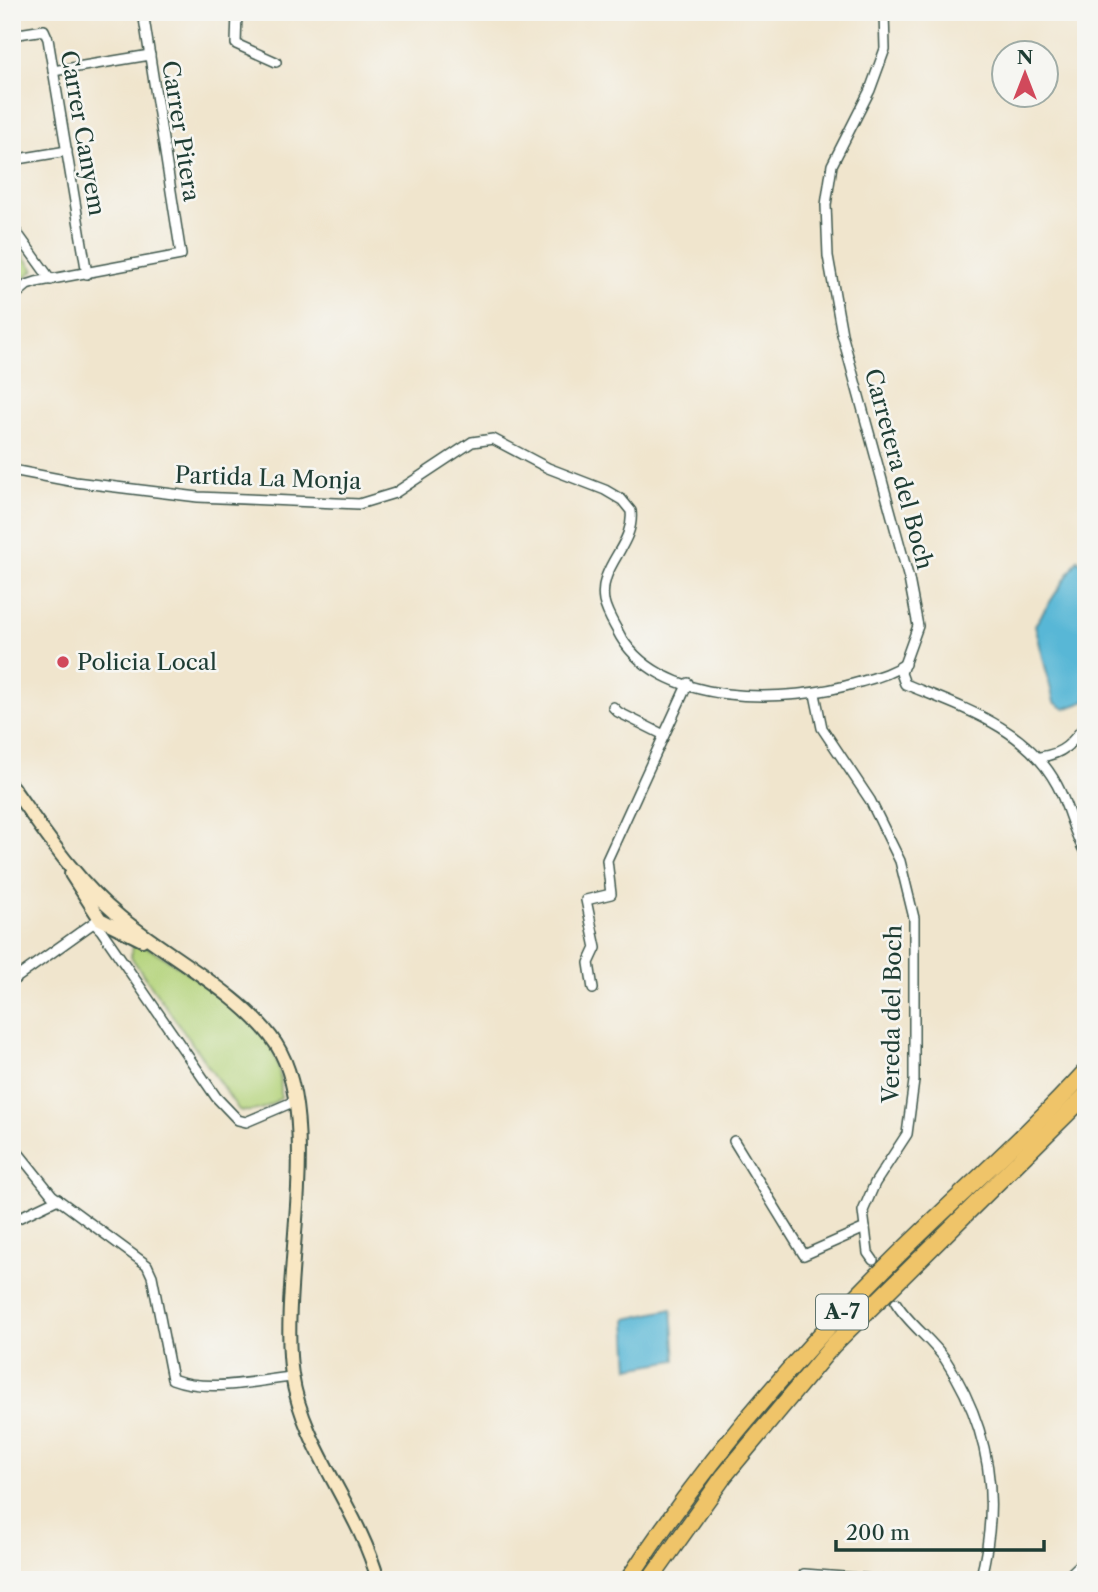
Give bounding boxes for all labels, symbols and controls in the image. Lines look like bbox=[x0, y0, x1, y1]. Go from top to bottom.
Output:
north arrow bbox=[990, 38, 1060, 108]
text: N bbox=[1017, 46, 1033, 69]
street label: Carrer Canyem bbox=[55, 48, 111, 218]
street label: Carrer Pitera bbox=[156, 59, 206, 204]
street label: Carretera del Boch bbox=[859, 365, 939, 573]
street label: Partida La Monja bbox=[174, 461, 363, 495]
place label: Policia Local bbox=[77, 648, 217, 676]
marker: Policia Local bbox=[55, 654, 71, 670]
street label: Vereda del Boch bbox=[876, 925, 908, 1104]
road number: A-7 bbox=[816, 1294, 868, 1330]
scale bar bbox=[836, 1508, 1044, 1552]
text: 200 m bbox=[846, 1520, 910, 1545]

